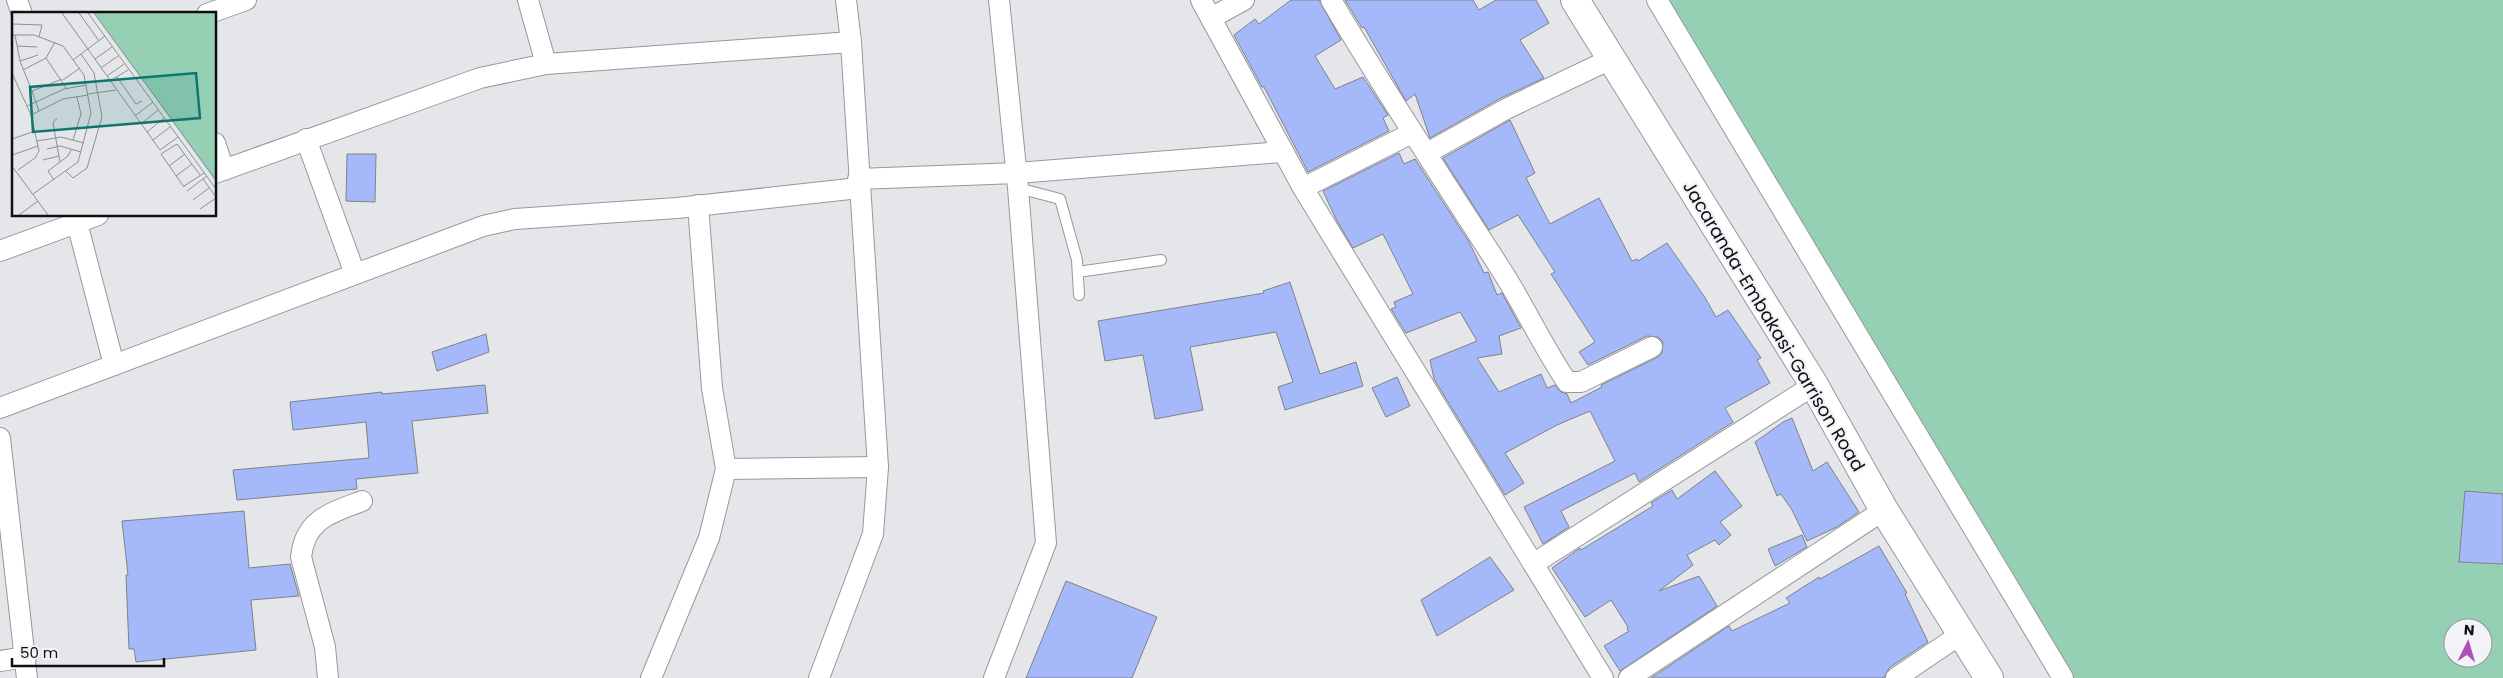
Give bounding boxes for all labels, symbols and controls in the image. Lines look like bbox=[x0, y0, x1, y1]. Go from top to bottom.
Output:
inset map bbox=[12, 12, 216, 216]
street label: Jacaranda-Embakasi-Garrison Road bbox=[1677, 176, 1871, 476]
north arrow bbox=[2443, 618, 2493, 668]
text: N bbox=[2463, 620, 2475, 640]
scale bar bbox=[12, 636, 165, 668]
text: 50 m bbox=[20, 642, 58, 663]

